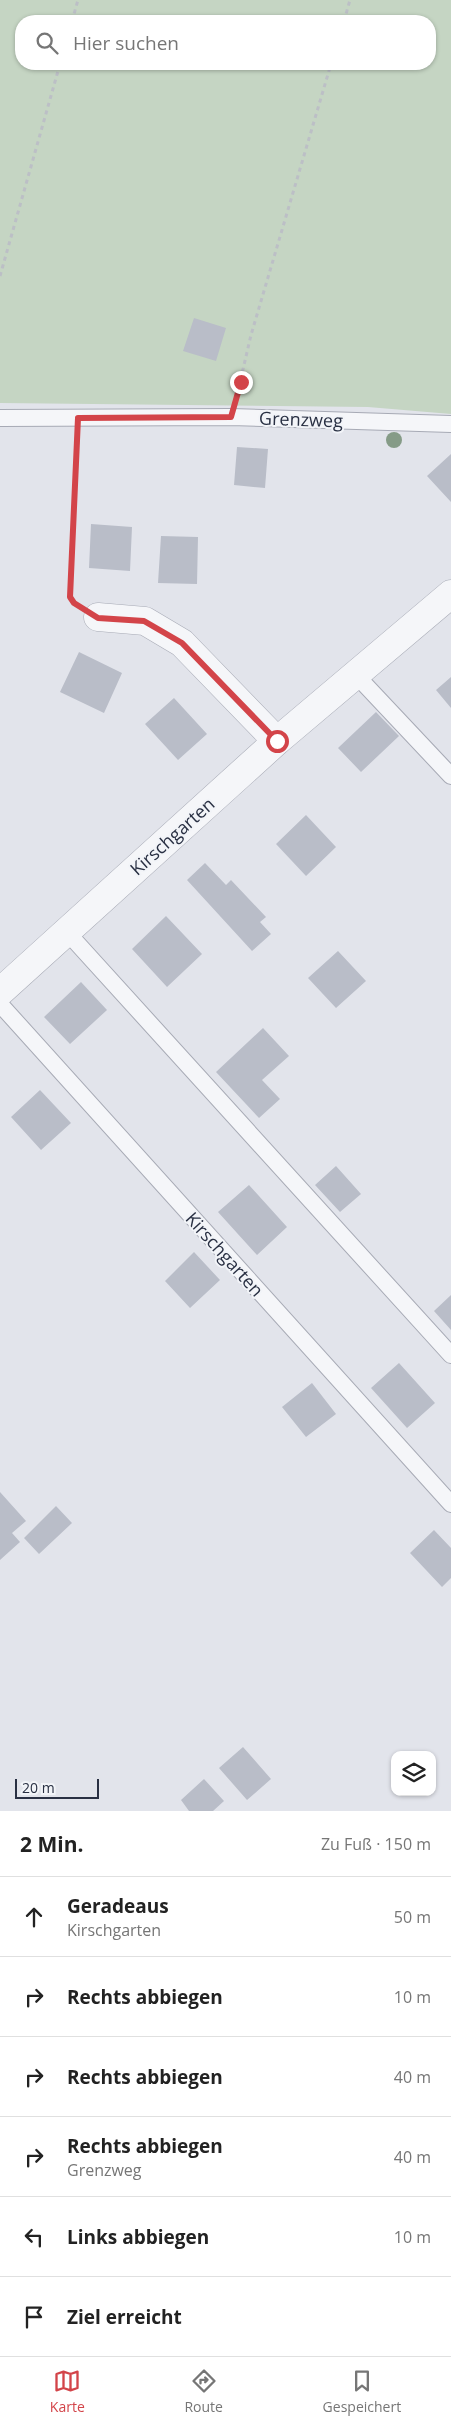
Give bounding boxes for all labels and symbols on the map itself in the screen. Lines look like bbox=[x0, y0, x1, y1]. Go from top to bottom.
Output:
route end bbox=[230, 371, 253, 394]
street label: Grenzweg bbox=[259, 406, 344, 432]
route start bbox=[266, 730, 289, 753]
street label: Kirschgarten bbox=[125, 792, 219, 880]
street label: Kirschgarten bbox=[181, 1207, 269, 1301]
scale bar bbox=[15, 1776, 99, 1799]

